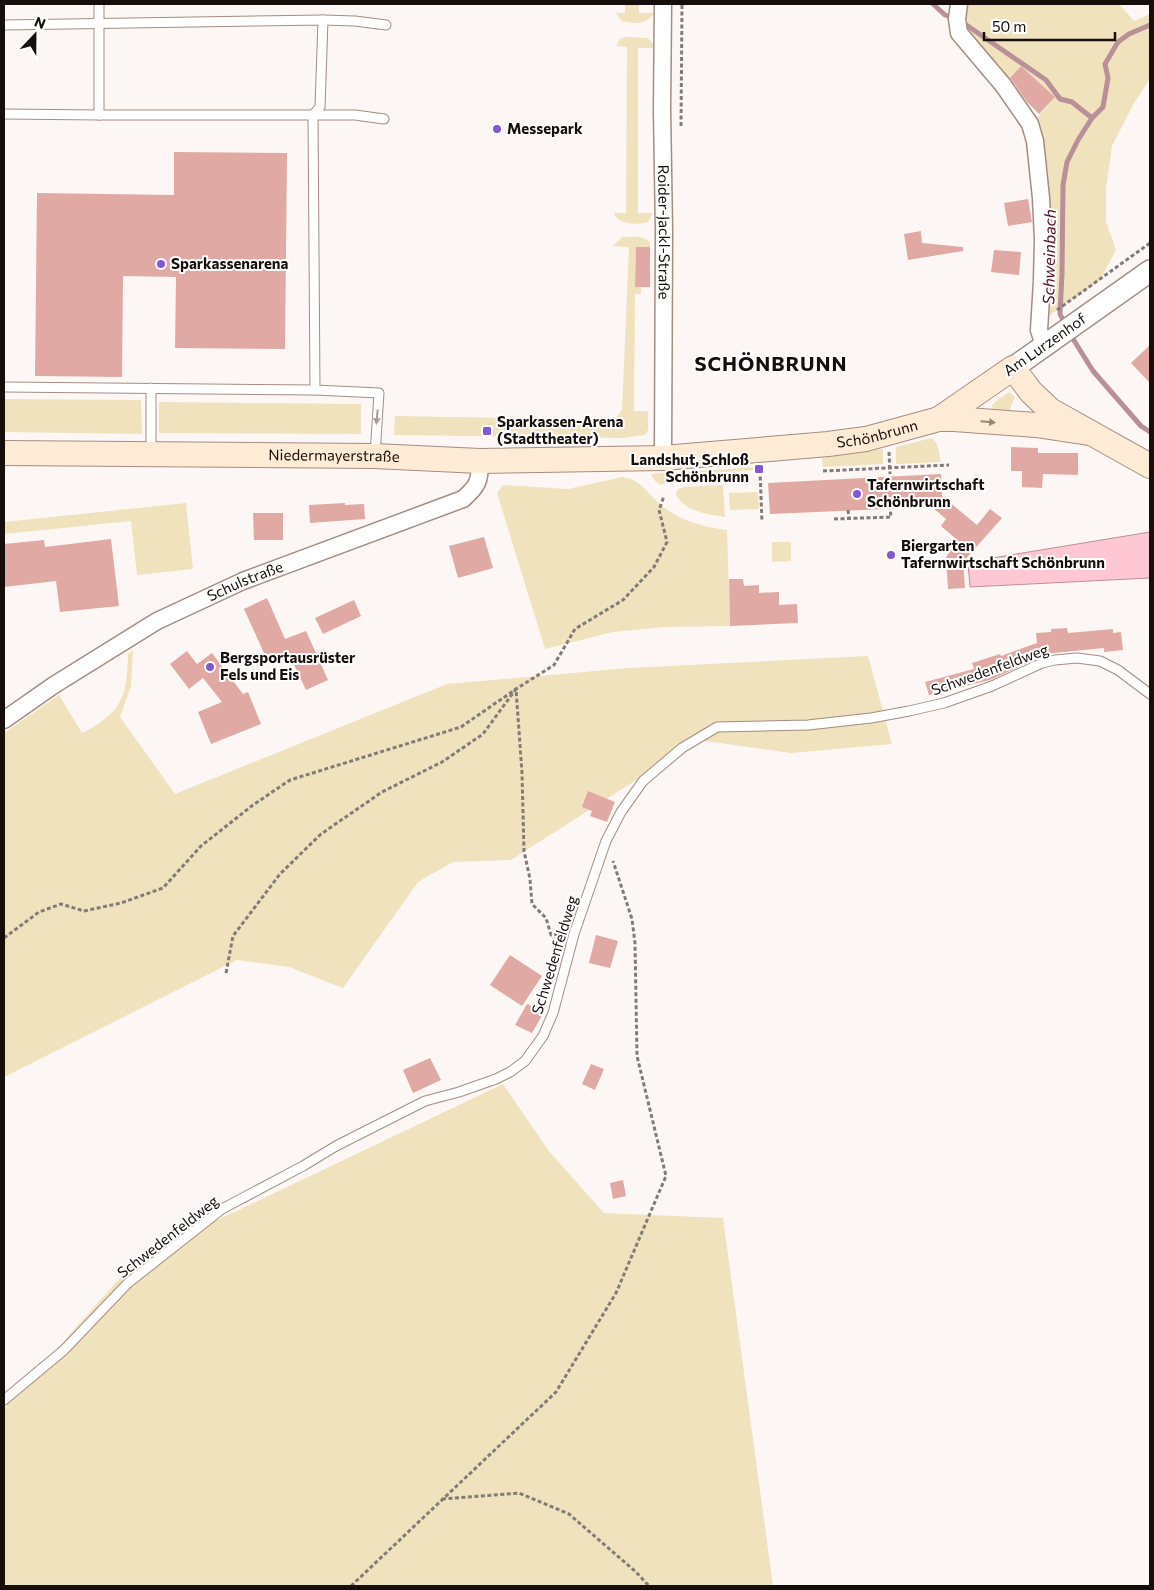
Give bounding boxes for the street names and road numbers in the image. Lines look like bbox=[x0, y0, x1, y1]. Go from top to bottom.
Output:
street label: Roider-Jackl-Straße bbox=[655, 164, 674, 300]
street label: Am Lurzenhof bbox=[1000, 309, 1089, 379]
street label: Schönbrunn bbox=[835, 415, 920, 451]
street label: Niedermayerstraße bbox=[268, 445, 400, 465]
street label: Schulstraße bbox=[204, 557, 285, 604]
street label: Schwedenfeldweg bbox=[929, 640, 1051, 699]
street label: Schwedenfeldweg bbox=[527, 893, 581, 1016]
street label: Schwedenfeldweg bbox=[113, 1191, 221, 1281]

